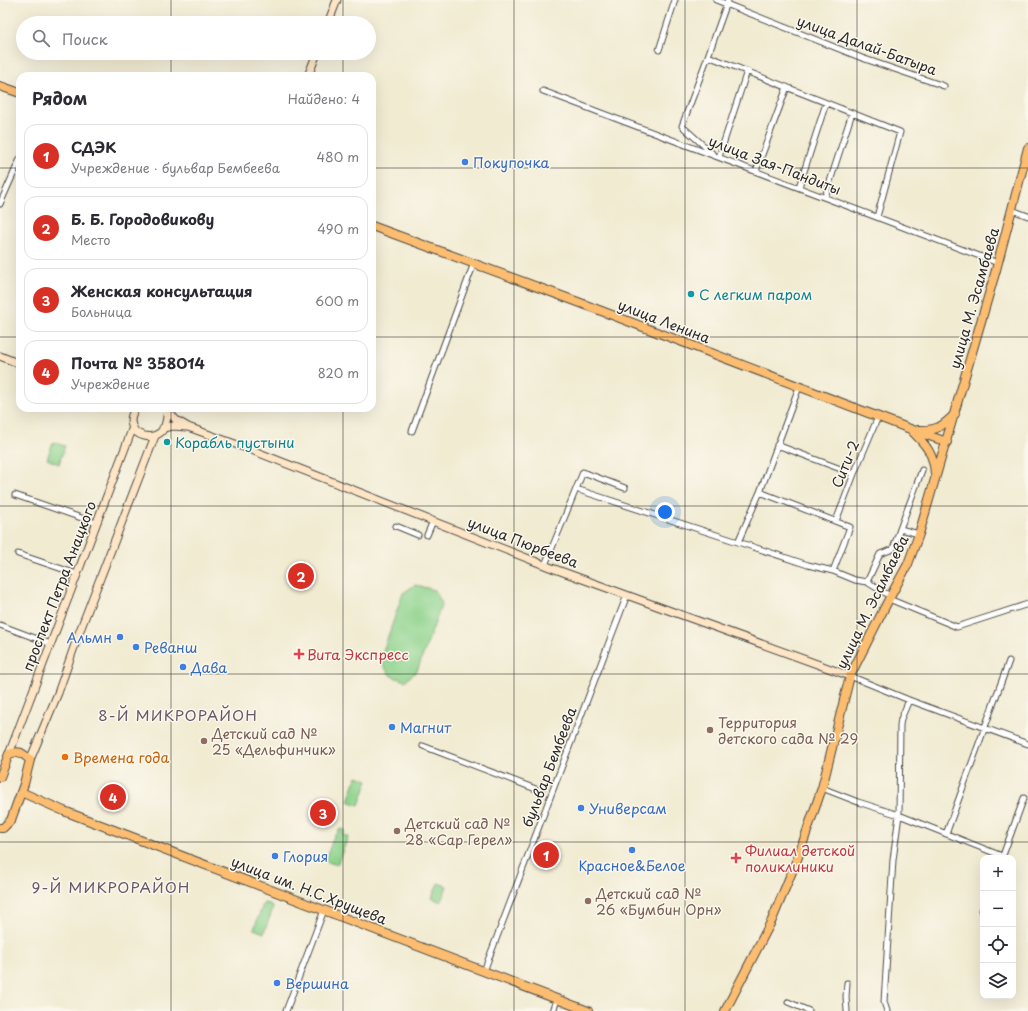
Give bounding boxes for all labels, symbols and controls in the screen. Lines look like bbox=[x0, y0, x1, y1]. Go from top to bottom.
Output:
street label: улица Далай-Батыра bbox=[794, 10, 940, 80]
search box bbox=[16, 16, 376, 60]
icon: search bbox=[30, 27, 52, 49]
text: Поиск bbox=[62, 27, 108, 50]
text: Рядом bbox=[32, 85, 87, 111]
text: Найдено: 4 bbox=[288, 89, 360, 108]
street label: улица Зая-Пандиты bbox=[706, 130, 844, 200]
text: СДЭК bbox=[71, 135, 116, 158]
text: 1 bbox=[43, 147, 49, 166]
text: 480 m bbox=[317, 147, 359, 166]
place label: Покупочка bbox=[473, 152, 550, 173]
marker: Покупочка bbox=[460, 157, 470, 167]
text: Учреждение · бульвар Бембеева bbox=[71, 158, 280, 177]
text: Б. Б. Городовикову bbox=[71, 207, 214, 230]
text: 2 bbox=[41, 219, 51, 238]
text: 490 m bbox=[317, 219, 359, 238]
street label: улица М. Эсамбаева bbox=[944, 225, 1004, 371]
text: Место bbox=[71, 230, 111, 249]
text: Женская консультация bbox=[71, 279, 253, 302]
place label: С легким паром bbox=[699, 284, 812, 305]
marker: С легким паром bbox=[686, 289, 696, 299]
text: 3 bbox=[42, 291, 50, 310]
text: 600 m bbox=[315, 291, 359, 310]
street label: улица Ленина bbox=[615, 294, 713, 348]
text: Больница bbox=[71, 302, 132, 321]
text: Почта № 358014 bbox=[71, 351, 205, 374]
text: 4 bbox=[42, 363, 50, 382]
text: 820 m bbox=[318, 363, 359, 382]
text: Учреждение bbox=[71, 374, 150, 393]
place label: Корабль пустыни bbox=[175, 432, 295, 453]
marker: Корабль пустыни bbox=[162, 437, 172, 447]
street label: Сити-2 bbox=[826, 437, 864, 491]
street label: проспект Петра Анацкого bbox=[17, 498, 101, 674]
your location bbox=[655, 502, 675, 522]
street label: улица Пюрбеева bbox=[465, 511, 582, 573]
street label: улица М. Эсамбаева bbox=[831, 531, 914, 672]
pin: 2 bbox=[288, 561, 314, 591]
place label: Альмн bbox=[67, 627, 112, 648]
marker: Альмн bbox=[115, 632, 125, 642]
place label: Реванш bbox=[144, 637, 197, 658]
marker: Реванш bbox=[131, 642, 141, 652]
place label: Вита Экспресс bbox=[307, 644, 409, 665]
marker: Вита Экспресс bbox=[294, 649, 304, 659]
place label: Дава bbox=[190, 657, 227, 678]
marker: Дава bbox=[178, 662, 188, 672]
district label: 8-Й МИКРОРАЙОН bbox=[98, 703, 258, 726]
street label: бульвар Бембеева bbox=[516, 704, 582, 830]
place label: Территория детского сада № 29 bbox=[718, 712, 858, 749]
place label: Магнит bbox=[400, 717, 452, 738]
marker: Магнит bbox=[387, 722, 397, 732]
place label: Детский сад № 25 «Дельфинчик» bbox=[211, 723, 336, 760]
marker: Территория детского сада № 29 bbox=[705, 725, 715, 735]
marker: Детский сад № 25 «Дельфинчик» bbox=[199, 736, 209, 746]
place label: Времена года bbox=[73, 747, 169, 768]
marker: Времена года bbox=[60, 752, 70, 762]
pin: 4 bbox=[100, 782, 126, 812]
pin: 3 bbox=[310, 798, 336, 828]
place label: Универсам bbox=[589, 798, 667, 819]
marker: Универсам bbox=[576, 803, 586, 813]
place label: Детский сад № 28 «Сар Герел» bbox=[404, 813, 512, 850]
marker: Детский сад № 28 «Сар Герел» bbox=[392, 826, 402, 836]
pin: 1 bbox=[533, 840, 559, 870]
place label: Филиал детской поликлиники bbox=[745, 840, 855, 877]
marker: Красное&Белое bbox=[627, 845, 637, 855]
place label: Глория bbox=[283, 846, 328, 867]
street label: улица им. Н.С.Хрущева bbox=[228, 851, 390, 930]
marker: Глория bbox=[270, 851, 280, 861]
marker: Филиал детской поликлиники bbox=[730, 852, 742, 864]
place label: Красное&Белое bbox=[578, 855, 686, 876]
map controls bbox=[980, 855, 1016, 999]
button: + bbox=[980, 855, 1016, 891]
district label: 9-Й МИКРОРАЙОН bbox=[32, 875, 190, 898]
place label: Детский сад № 26 «Бумбин Орн» bbox=[595, 883, 722, 920]
button: − bbox=[980, 891, 1016, 927]
marker: Детский сад № 26 «Бумбин Орн» bbox=[583, 896, 593, 906]
button: locate bbox=[980, 927, 1016, 963]
button: layers bbox=[980, 963, 1016, 999]
place label: Вершина bbox=[285, 973, 349, 994]
marker: Вершина bbox=[272, 978, 282, 988]

